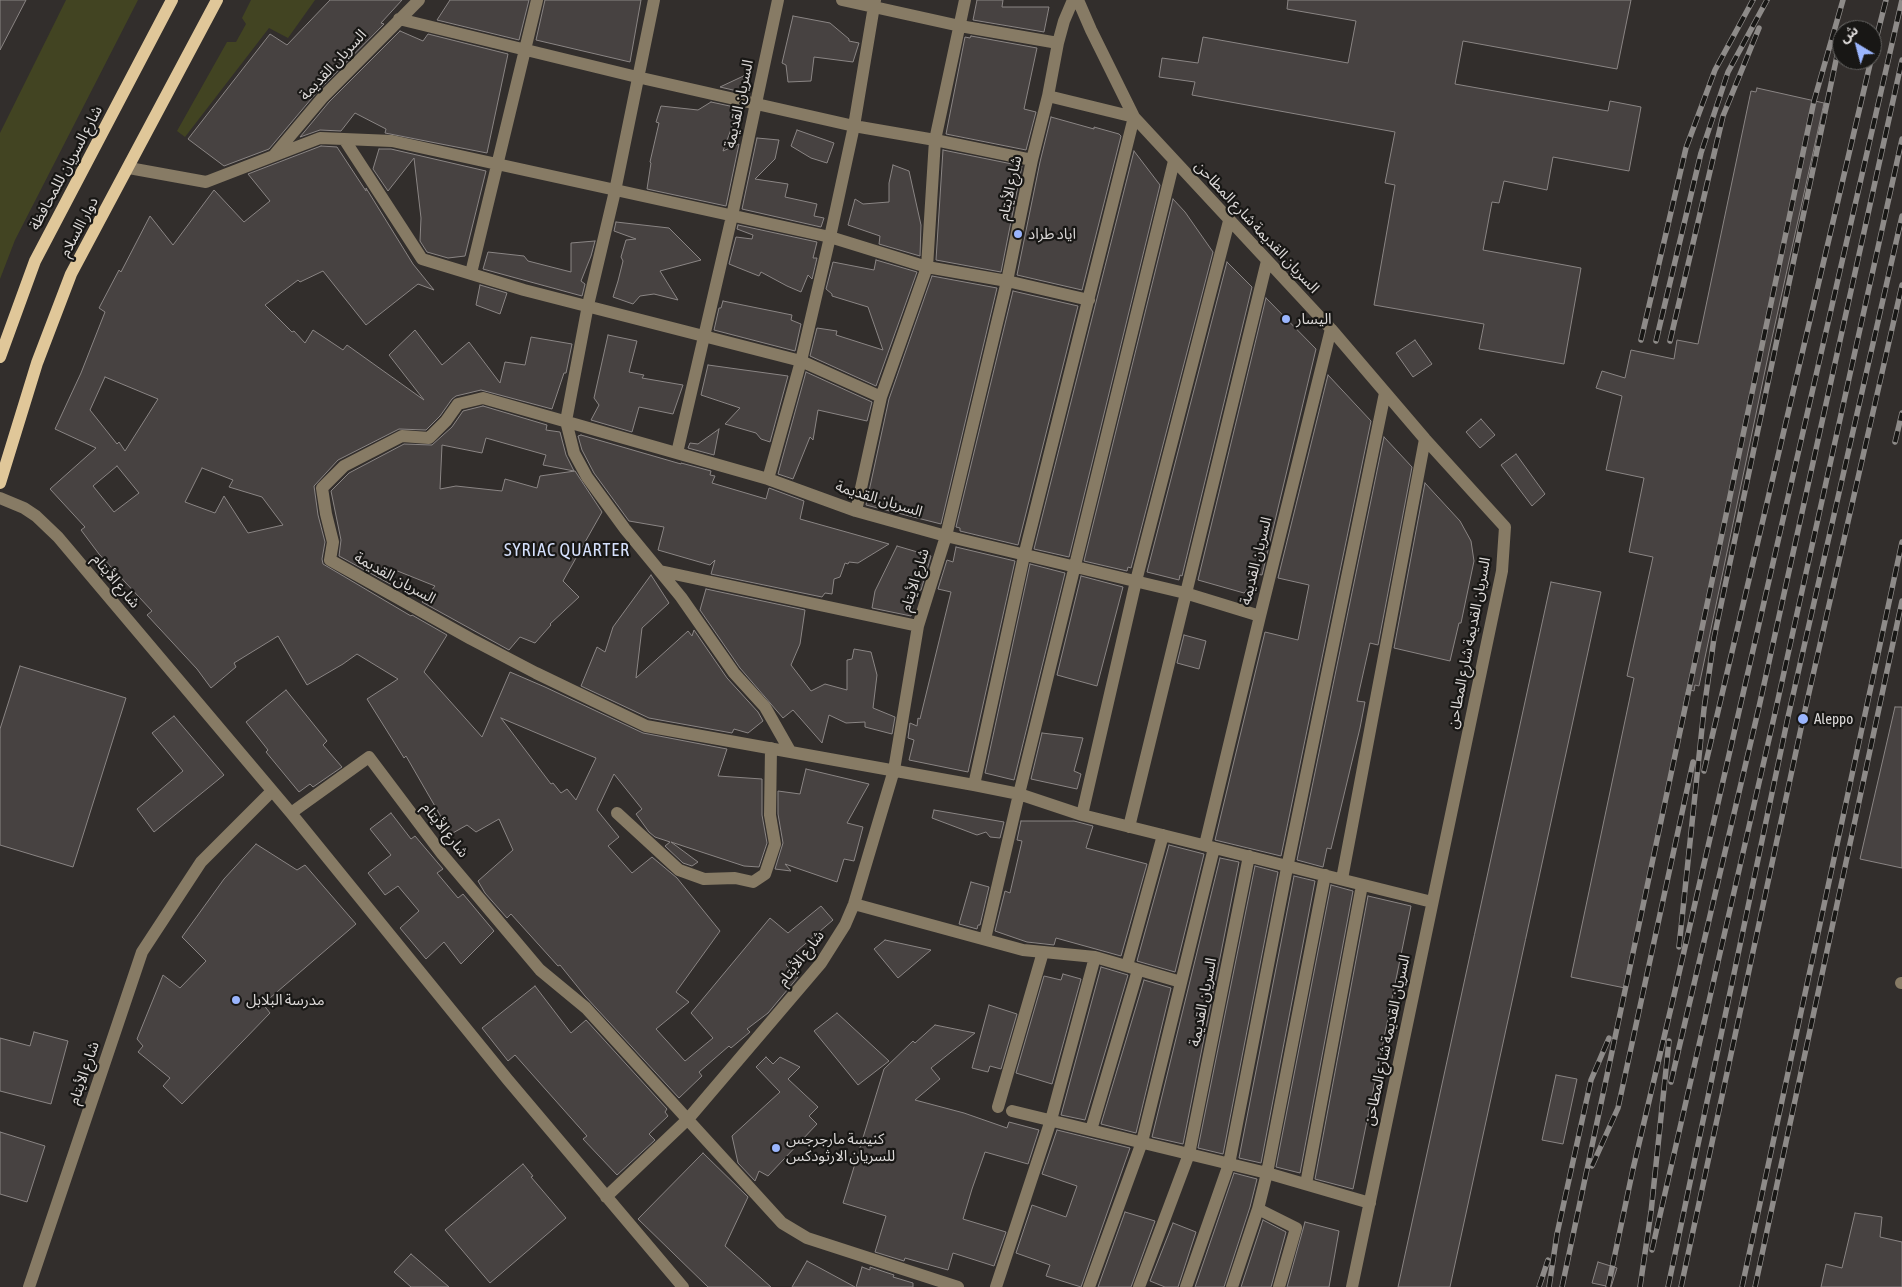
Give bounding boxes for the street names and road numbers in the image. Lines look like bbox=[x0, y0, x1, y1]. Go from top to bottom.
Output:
street label: السريان القديمة bbox=[296, 26, 370, 104]
street label: السريان القديمة bbox=[721, 58, 757, 150]
street label: شارع السريان لللمحافظة bbox=[26, 103, 106, 233]
street label: شارع الأيتام bbox=[994, 154, 1026, 222]
street label: السريان القديمة شارع المطاحن bbox=[1191, 157, 1323, 297]
street label: دوار االسلام bbox=[56, 194, 102, 260]
street label: السريان القديمة bbox=[833, 477, 925, 521]
street label: السريان القديمة bbox=[1236, 515, 1276, 607]
street label: شارع الأيتام bbox=[897, 546, 933, 614]
street label: السريان القديمة bbox=[351, 548, 439, 608]
street label: شارع الأيتام bbox=[88, 550, 144, 612]
street label: السريان القديمة شارع المطاحن bbox=[1444, 556, 1494, 730]
street label: شارع الأيتام bbox=[418, 799, 472, 861]
street label: شارع الأيتام bbox=[774, 927, 828, 989]
street label: السريان القديمة شارع المطاحن bbox=[1360, 953, 1414, 1127]
street label: السريان القديمة bbox=[1186, 956, 1220, 1048]
street label: شارع الأيتام bbox=[65, 1039, 103, 1107]

